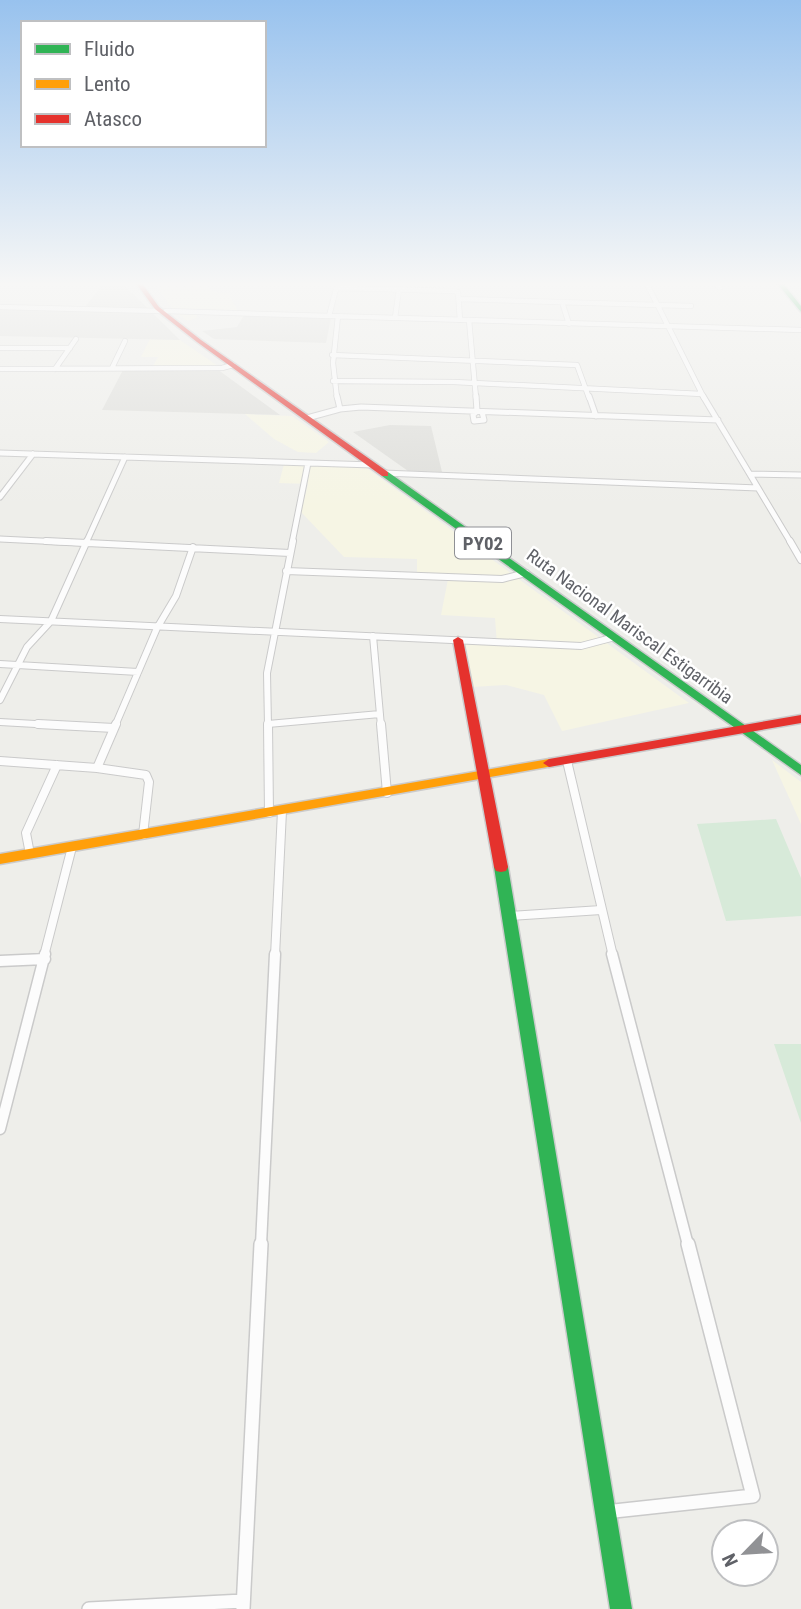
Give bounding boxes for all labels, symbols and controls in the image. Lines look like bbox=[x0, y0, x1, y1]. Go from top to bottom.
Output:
legend bbox=[21, 21, 266, 147]
text: Fluido bbox=[84, 37, 135, 61]
text: Lento bbox=[84, 72, 131, 96]
text: Atasco bbox=[84, 107, 142, 131]
road number: PY02 bbox=[455, 528, 511, 558]
street label: Ruta Nacional Mariscal Estigarribia bbox=[523, 544, 737, 708]
north arrow bbox=[710, 1518, 780, 1588]
text: N bbox=[717, 1550, 743, 1570]

